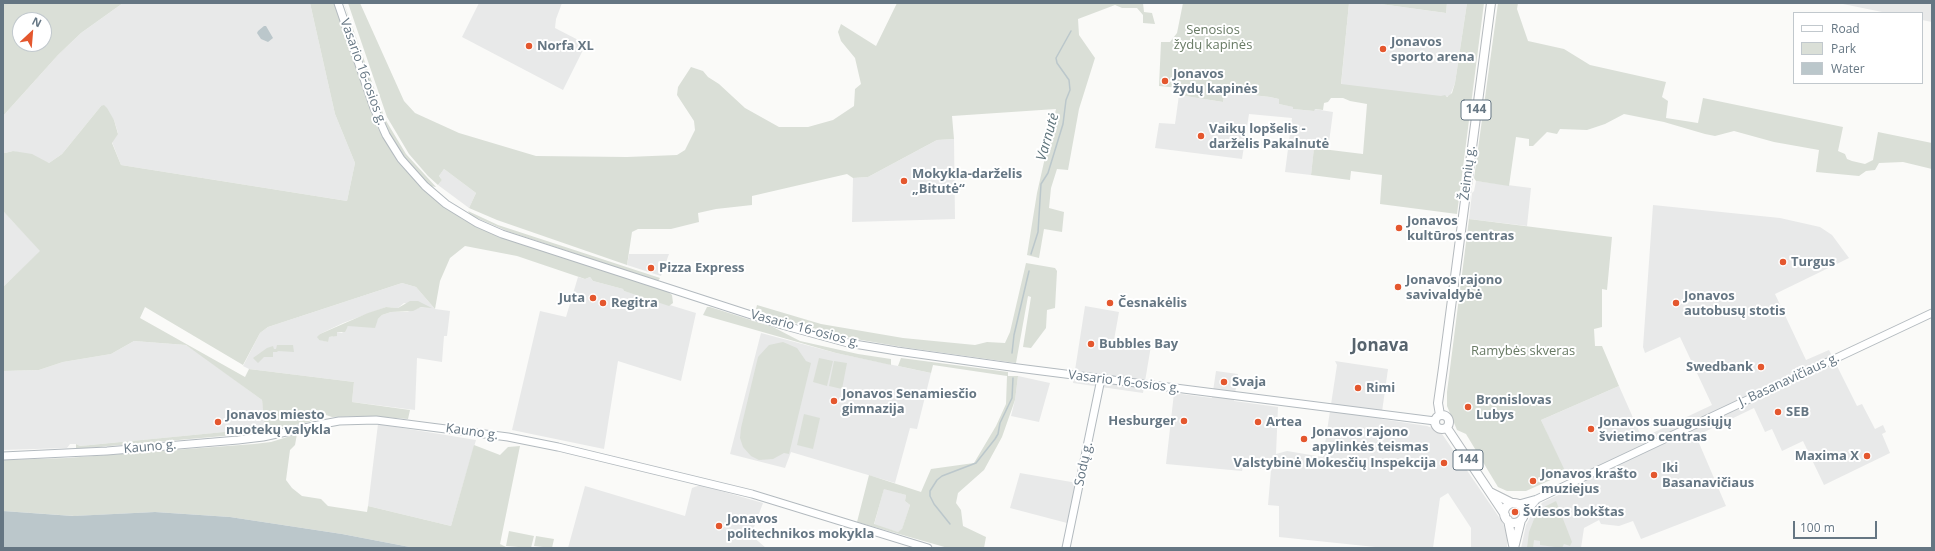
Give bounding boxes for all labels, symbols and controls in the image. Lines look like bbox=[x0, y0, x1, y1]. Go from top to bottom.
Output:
north arrow bbox=[12, 12, 52, 52]
legend bbox=[1793, 12, 1923, 84]
text: N bbox=[30, 13, 44, 30]
street label: Vasario 16-osios g. bbox=[336, 17, 390, 127]
text: Road bbox=[1831, 20, 1860, 37]
park label: Senosios žydų kapinės bbox=[1174, 22, 1252, 53]
place label: Jonavos sporto arena bbox=[1391, 34, 1475, 65]
place label: Norfa XL bbox=[537, 38, 594, 54]
text: Park bbox=[1831, 40, 1856, 57]
marker: Norfa XL bbox=[524, 41, 534, 51]
marker: Jonavos sporto arena bbox=[1378, 44, 1388, 54]
text: Water bbox=[1831, 60, 1865, 77]
place label: Jonavos žydų kapinės bbox=[1173, 66, 1258, 97]
marker: Jonavos žydų kapinės bbox=[1160, 76, 1170, 86]
road number: 144 bbox=[1461, 100, 1491, 120]
water label: Varnutė bbox=[1033, 111, 1063, 163]
place label: Vaikų lopšelis - darželis Pakalnutė bbox=[1209, 121, 1329, 152]
marker: Vaikų lopšelis - darželis Pakalnutė bbox=[1196, 131, 1206, 141]
street label: Žeimių g. bbox=[1457, 145, 1479, 201]
place label: Mokykla-darželis „Bitutė“ bbox=[912, 166, 1022, 197]
marker: Mokykla-darželis „Bitutė“ bbox=[899, 176, 909, 186]
place label: Jonavos kultūros centras bbox=[1407, 213, 1514, 244]
marker: Jonavos kultūros centras bbox=[1394, 223, 1404, 233]
place label: Turgus bbox=[1791, 254, 1835, 270]
marker: Turgus bbox=[1778, 257, 1788, 267]
place label: Pizza Express bbox=[659, 260, 745, 276]
marker: Pizza Express bbox=[646, 263, 656, 273]
place label: Jonavos rajono savivaldybė bbox=[1406, 272, 1502, 303]
marker: Jonavos rajono savivaldybė bbox=[1393, 282, 1403, 292]
place label: Jonavos autobusų stotis bbox=[1684, 288, 1785, 319]
place label: Juta bbox=[559, 290, 585, 306]
marker: Juta bbox=[588, 293, 598, 303]
place label: Regitra bbox=[611, 295, 658, 311]
place label: Česnakėlis bbox=[1118, 295, 1187, 311]
marker: Regitra bbox=[598, 298, 608, 308]
marker: Česnakėlis bbox=[1105, 298, 1115, 308]
marker: Jonavos autobusų stotis bbox=[1671, 298, 1681, 308]
street label: Vasario 16-osios g. bbox=[749, 307, 861, 351]
place label: Bubbles Bay bbox=[1099, 336, 1178, 352]
district label: Jonava bbox=[1351, 336, 1409, 356]
marker: Bubbles Bay bbox=[1086, 339, 1096, 349]
park label: Ramybės skveras bbox=[1471, 343, 1575, 359]
street label: J. Basanavičiaus g. bbox=[1736, 350, 1842, 410]
place label: Swedbank bbox=[1686, 359, 1753, 375]
marker: Swedbank bbox=[1756, 362, 1766, 372]
street label: Vasario 16-osios g. bbox=[1067, 367, 1181, 397]
place label: Svaja bbox=[1232, 374, 1266, 390]
marker: Svaja bbox=[1219, 377, 1229, 387]
place label: Rimi bbox=[1366, 380, 1395, 396]
marker: Rimi bbox=[1353, 383, 1363, 393]
place label: Jonavos Senamiesčio gimnazija bbox=[842, 386, 977, 417]
place label: Bronislovas Lubys bbox=[1476, 392, 1551, 423]
marker: Jonavos Senamiesčio gimnazija bbox=[829, 396, 839, 406]
marker: Bronislovas Lubys bbox=[1463, 402, 1473, 412]
place label: SEB bbox=[1786, 404, 1809, 420]
place label: Jonavos miesto nuotekų valykla bbox=[226, 407, 331, 438]
marker: SEB bbox=[1773, 407, 1783, 417]
place label: Hesburger bbox=[1108, 413, 1176, 429]
place label: Artea bbox=[1266, 414, 1302, 430]
place label: Jonavos suaugusiųjų švietimo centras bbox=[1599, 414, 1732, 445]
marker: Hesburger bbox=[1179, 416, 1189, 426]
marker: Jonavos miesto nuotekų valykla bbox=[213, 417, 223, 427]
marker: Artea bbox=[1253, 417, 1263, 427]
street label: Kauno g. bbox=[445, 421, 499, 443]
place label: Jonavos rajono apylinkės teismas bbox=[1312, 424, 1428, 455]
marker: Jonavos suaugusiųjų švietimo centras bbox=[1586, 424, 1596, 434]
marker: Jonavos rajono apylinkės teismas bbox=[1299, 434, 1309, 444]
street label: Kauno g. bbox=[123, 437, 177, 457]
street label: Sodų g. bbox=[1072, 441, 1096, 487]
place label: Maxima X bbox=[1795, 448, 1859, 464]
road number: 144 bbox=[1453, 450, 1483, 470]
marker: Maxima X bbox=[1862, 451, 1872, 461]
place label: Valstybinė Mokesčių Inspekcija bbox=[1234, 455, 1436, 471]
marker: Valstybinė Mokesčių Inspekcija bbox=[1439, 458, 1449, 468]
place label: Iki Basanavičiaus bbox=[1662, 460, 1754, 491]
place label: Jonavos krašto muziejus bbox=[1541, 466, 1637, 497]
marker: Iki Basanavičiaus bbox=[1649, 470, 1659, 480]
marker: Jonavos krašto muziejus bbox=[1528, 476, 1538, 486]
place label: Šviesos bokštas bbox=[1523, 504, 1624, 520]
marker: Šviesos bokštas bbox=[1510, 507, 1520, 517]
place label: Jonavos politechnikos mokykla bbox=[727, 511, 874, 542]
scale bar bbox=[1795, 513, 1879, 539]
text: 100 m bbox=[1800, 519, 1835, 536]
marker: Jonavos politechnikos mokykla bbox=[714, 521, 724, 531]

